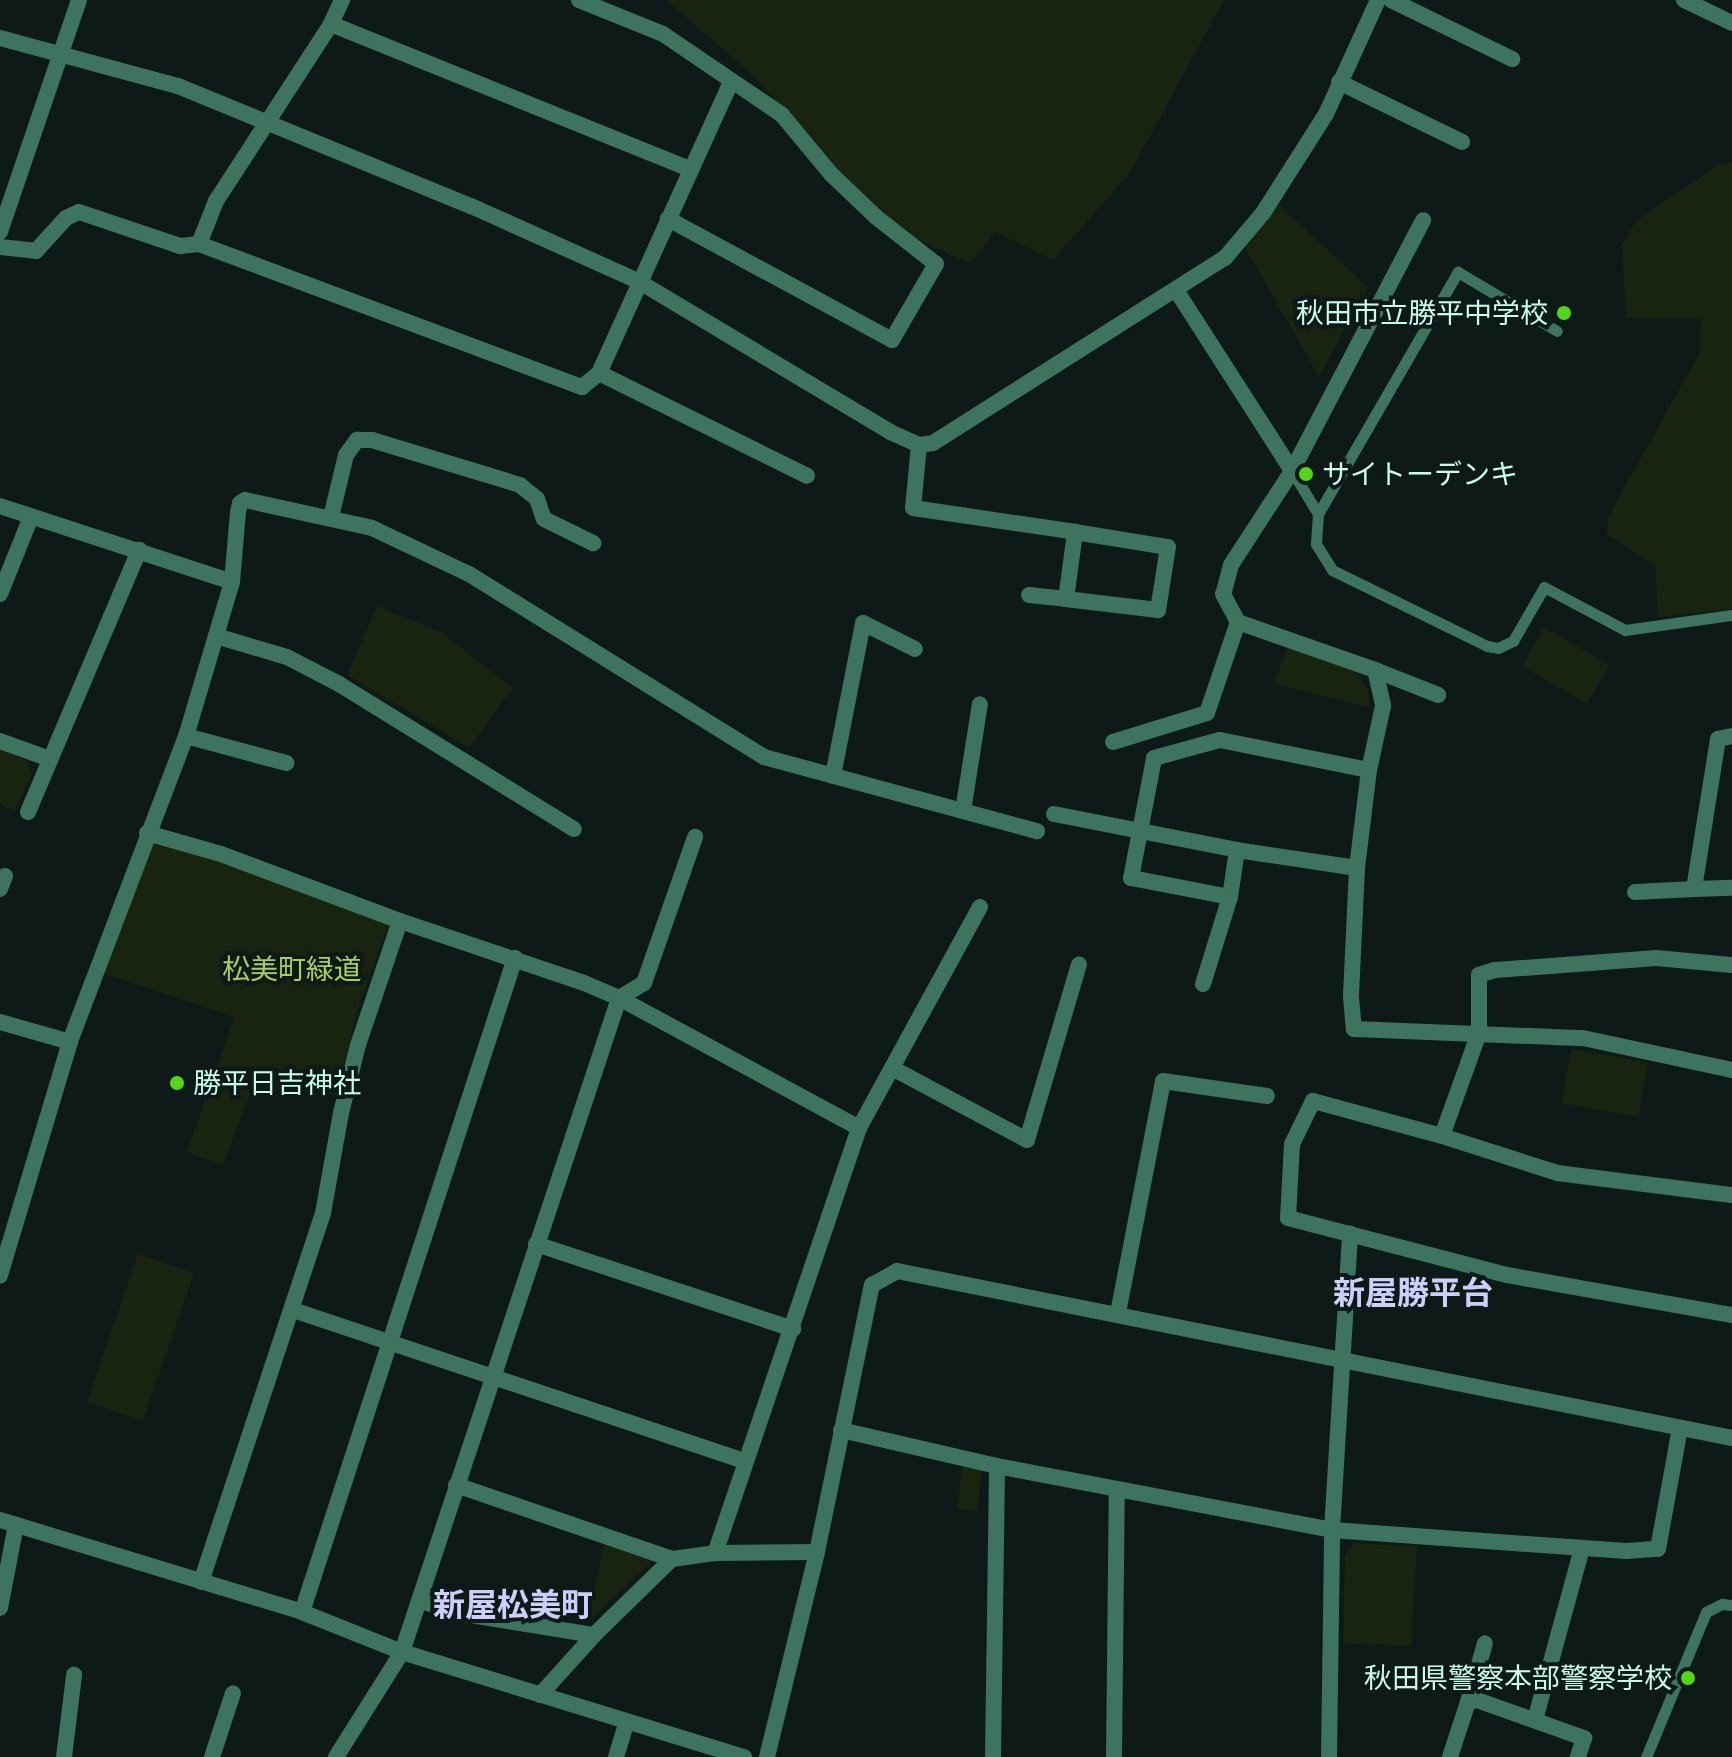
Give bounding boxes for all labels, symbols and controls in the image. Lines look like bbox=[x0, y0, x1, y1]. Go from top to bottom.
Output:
place label: 秋田市立勝平中学校 bbox=[1296, 296, 1548, 330]
marker: 秋田市立勝平中学校 bbox=[1555, 304, 1573, 322]
place label: サイトーデンキ bbox=[1322, 457, 1518, 491]
marker: サイトーデンキ bbox=[1297, 465, 1315, 483]
park label: 松美町緑道 bbox=[222, 952, 362, 986]
place label: 勝平日吉神社 bbox=[193, 1066, 361, 1100]
marker: 勝平日吉神社 bbox=[168, 1074, 186, 1092]
district label: 新屋勝平台 bbox=[1333, 1274, 1493, 1312]
district label: 新屋松美町 bbox=[433, 1586, 593, 1624]
place label: 秋田県警察本部警察学校 bbox=[1364, 1661, 1672, 1695]
marker: 秋田県警察本部警察学校 bbox=[1679, 1669, 1697, 1687]

